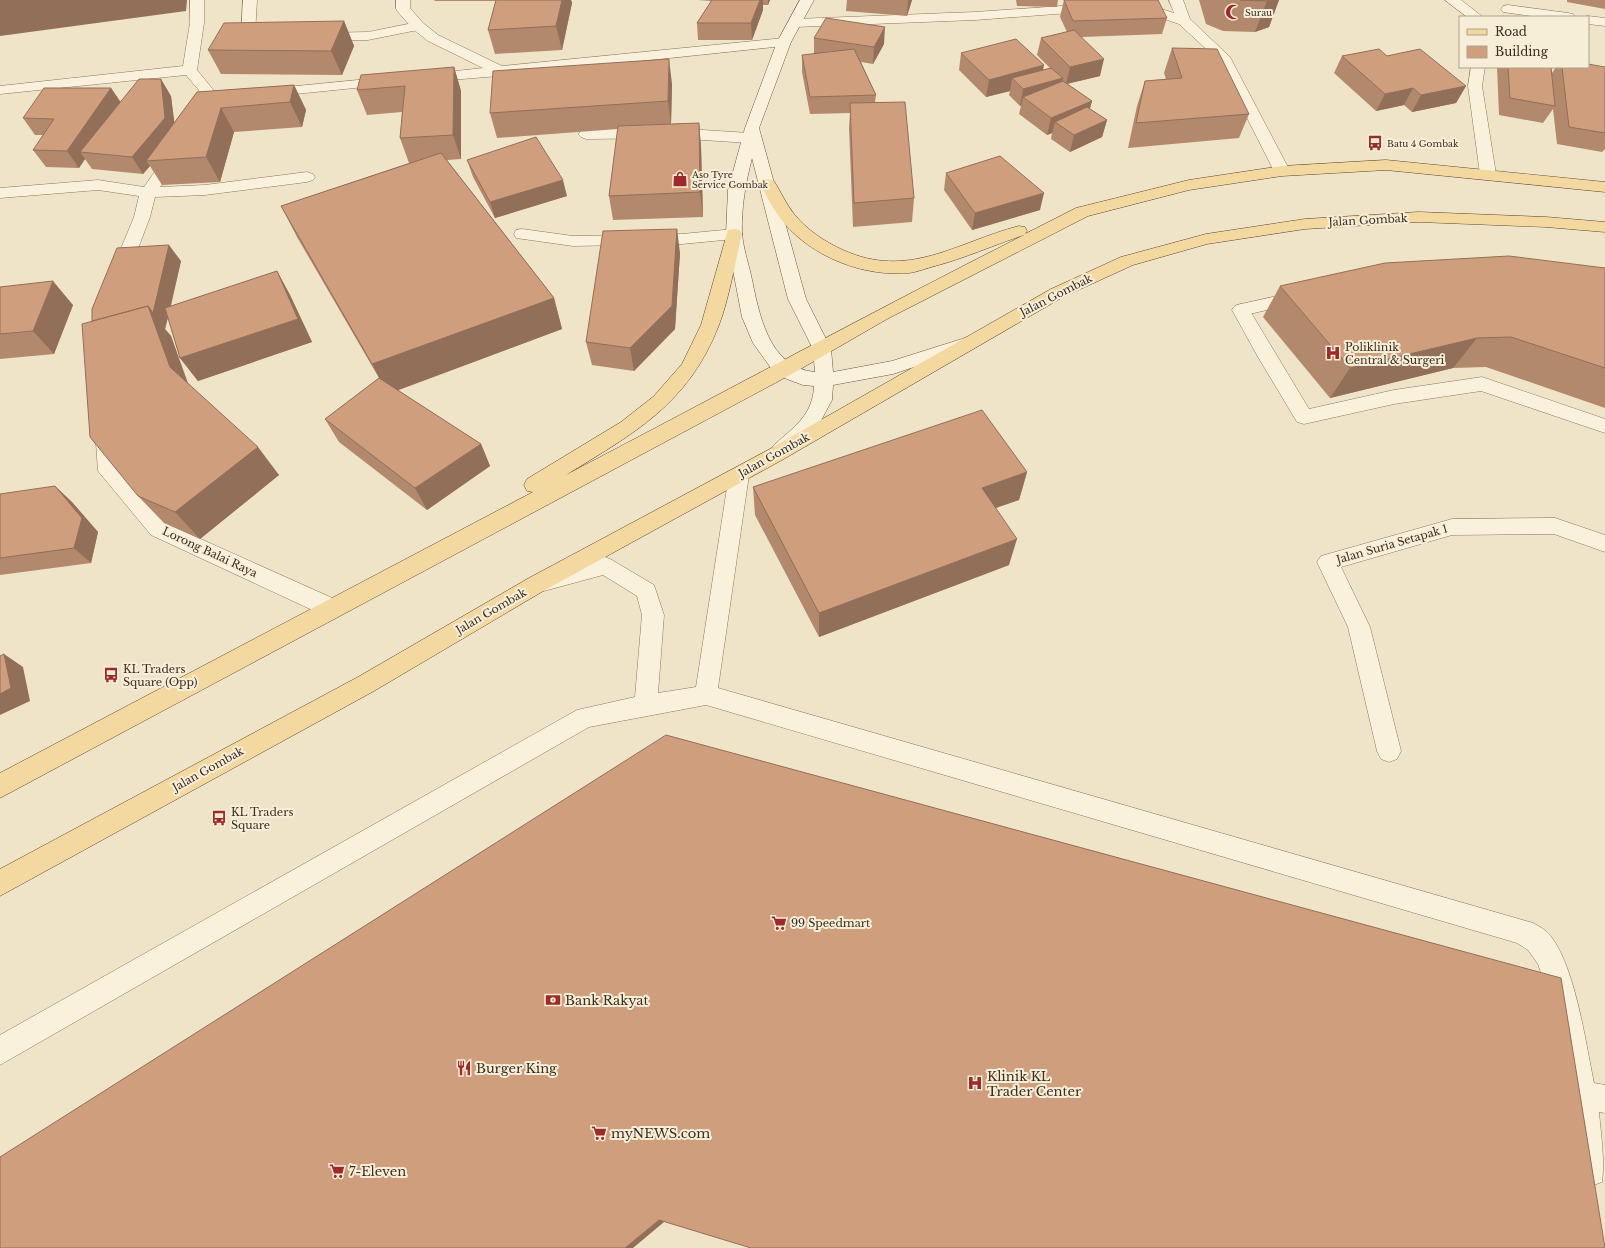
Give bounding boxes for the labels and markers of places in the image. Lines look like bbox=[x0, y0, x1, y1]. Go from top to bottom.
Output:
mosque icon: Surau bbox=[1224, 3, 1242, 21]
place label: Surau bbox=[1245, 7, 1272, 18]
bus stop icon: Batu 4 Gombak bbox=[1366, 134, 1384, 152]
place label: Batu 4 Gombak bbox=[1387, 138, 1459, 149]
place label: Aso Tyre Service Gombak bbox=[691, 169, 769, 190]
shop icon: Aso Tyre Service Gombak bbox=[671, 170, 689, 188]
place label: Poliklinik Central & Surgeri bbox=[1345, 340, 1445, 367]
hospital icon: Poliklinik Central & Surgeri bbox=[1324, 344, 1342, 362]
place label: KL Traders Square (Opp) bbox=[123, 662, 198, 689]
bus stop icon: KL Traders Square (Opp) bbox=[102, 666, 120, 684]
place label: KL Traders Square bbox=[231, 805, 293, 832]
bus stop icon: KL Traders Square bbox=[210, 809, 228, 827]
supermarket icon: 99 Speedmart bbox=[770, 914, 788, 932]
place label: 99 Speedmart bbox=[791, 916, 871, 930]
bank icon: Bank Rakyat bbox=[544, 991, 562, 1009]
place label: Bank Rakyat bbox=[565, 992, 649, 1009]
restaurant icon: Burger King bbox=[455, 1059, 473, 1077]
place label: Burger King bbox=[476, 1060, 557, 1077]
place label: Klinik KL Trader Center bbox=[987, 1068, 1082, 1100]
hospital icon: Klinik KL Trader Center bbox=[966, 1074, 984, 1092]
supermarket icon: myNEWS.com bbox=[590, 1124, 608, 1142]
place label: myNEWS.com bbox=[611, 1125, 710, 1142]
supermarket icon: 7-Eleven bbox=[328, 1162, 346, 1180]
place label: 7-Eleven bbox=[349, 1163, 406, 1180]

